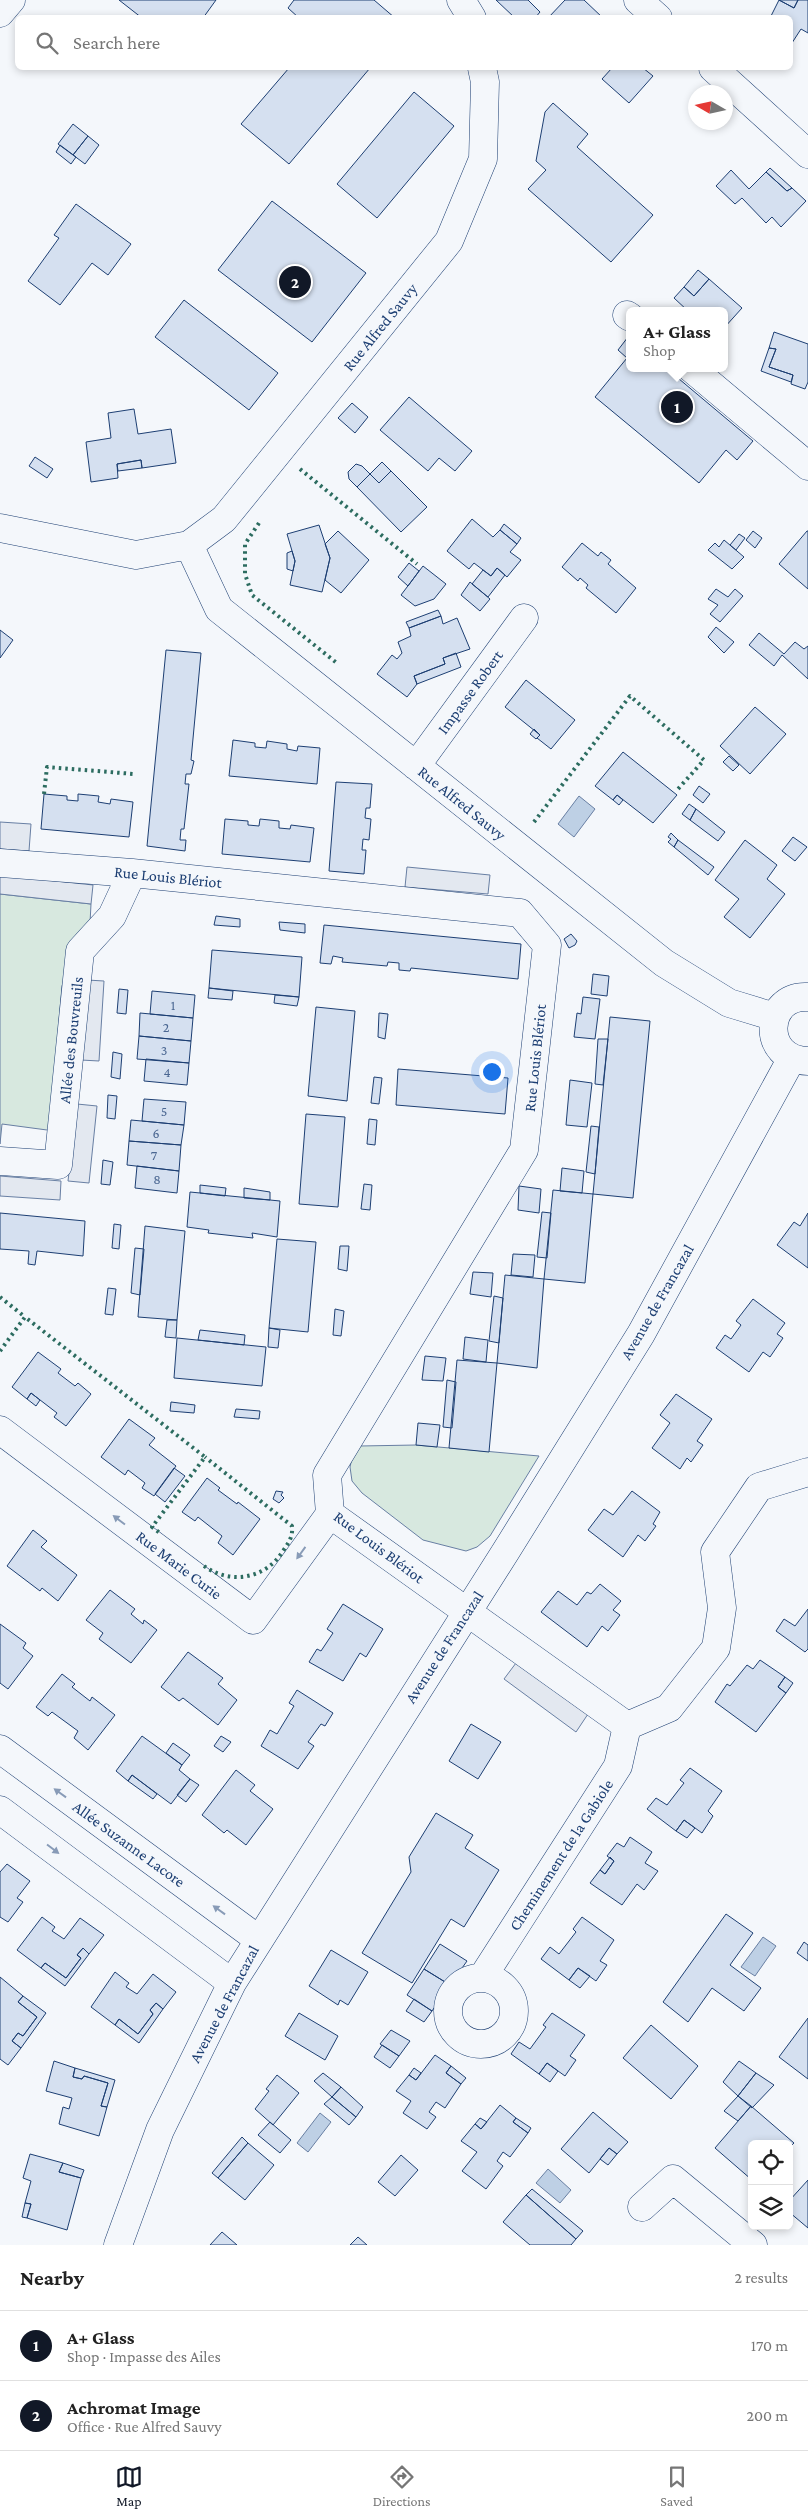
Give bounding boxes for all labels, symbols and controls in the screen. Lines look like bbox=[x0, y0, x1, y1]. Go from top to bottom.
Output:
search box bbox=[15, 15, 793, 70]
icon: search bbox=[33, 29, 61, 57]
text: Search here bbox=[73, 32, 160, 53]
north arrow bbox=[688, 85, 733, 130]
pin: 2 bbox=[279, 263, 311, 301]
street label: Rue Alfred Sauvy bbox=[340, 279, 422, 375]
popup bbox=[626, 307, 728, 372]
text: A+ Glass bbox=[643, 321, 711, 342]
text: Shop bbox=[643, 342, 676, 359]
pin: 1 bbox=[661, 388, 693, 426]
street label: Impasse Robert bbox=[434, 646, 507, 738]
street label: Rue Alfred Sauvy bbox=[414, 763, 510, 845]
street label: Rue Louis Blériot bbox=[113, 863, 223, 891]
street label: Allée des Bouvreuils bbox=[56, 976, 86, 1104]
house number: 1 bbox=[171, 997, 176, 1013]
street label: Rue Louis Blériot bbox=[521, 1003, 549, 1113]
house number: 2 bbox=[163, 1019, 170, 1035]
house number: 3 bbox=[161, 1042, 167, 1058]
your location bbox=[479, 1059, 505, 1085]
house number: 4 bbox=[163, 1064, 171, 1080]
house number: 5 bbox=[161, 1103, 167, 1119]
house number: 6 bbox=[152, 1125, 160, 1141]
house number: 7 bbox=[151, 1147, 158, 1163]
house number: 8 bbox=[153, 1171, 161, 1187]
street label: Avenue de Francazal bbox=[617, 1241, 697, 1363]
street label: Rue Louis Blériot bbox=[331, 1508, 428, 1587]
one-way arrow bbox=[112, 1515, 126, 1525]
street label: Rue Marie Curie bbox=[133, 1527, 225, 1603]
one-way arrow bbox=[296, 1546, 307, 1559]
street label: Avenue de Francazal bbox=[401, 1588, 487, 1706]
street label: Cheminement de la Gabiole bbox=[506, 1776, 616, 1934]
one-way arrow bbox=[53, 1788, 67, 1798]
street label: Allée Suzanne Lacore bbox=[70, 1798, 188, 1890]
one-way arrow bbox=[46, 1844, 59, 1855]
one-way arrow bbox=[212, 1905, 226, 1915]
street label: Avenue de Francazal bbox=[186, 1943, 262, 2065]
map controls bbox=[748, 2140, 793, 2230]
button: locate bbox=[748, 2140, 793, 2185]
button: layers bbox=[748, 2185, 793, 2230]
text: Nearby bbox=[20, 2266, 84, 2290]
text: 2 results bbox=[735, 2269, 788, 2286]
text: A+ Glass bbox=[67, 2327, 134, 2348]
text: 1 bbox=[33, 2337, 39, 2354]
text: 170 m bbox=[751, 2337, 788, 2354]
text: Shop · Impasse des Ailes bbox=[67, 2348, 221, 2365]
text: Achromat Image bbox=[67, 2397, 201, 2418]
text: 2 bbox=[32, 2407, 40, 2424]
text: 200 m bbox=[746, 2407, 788, 2424]
text: Office · Rue Alfred Sauvy bbox=[67, 2418, 222, 2435]
tab: Map bbox=[115, 2463, 143, 2509]
tab: Directions bbox=[373, 2463, 431, 2509]
tab: Saved bbox=[660, 2463, 693, 2509]

